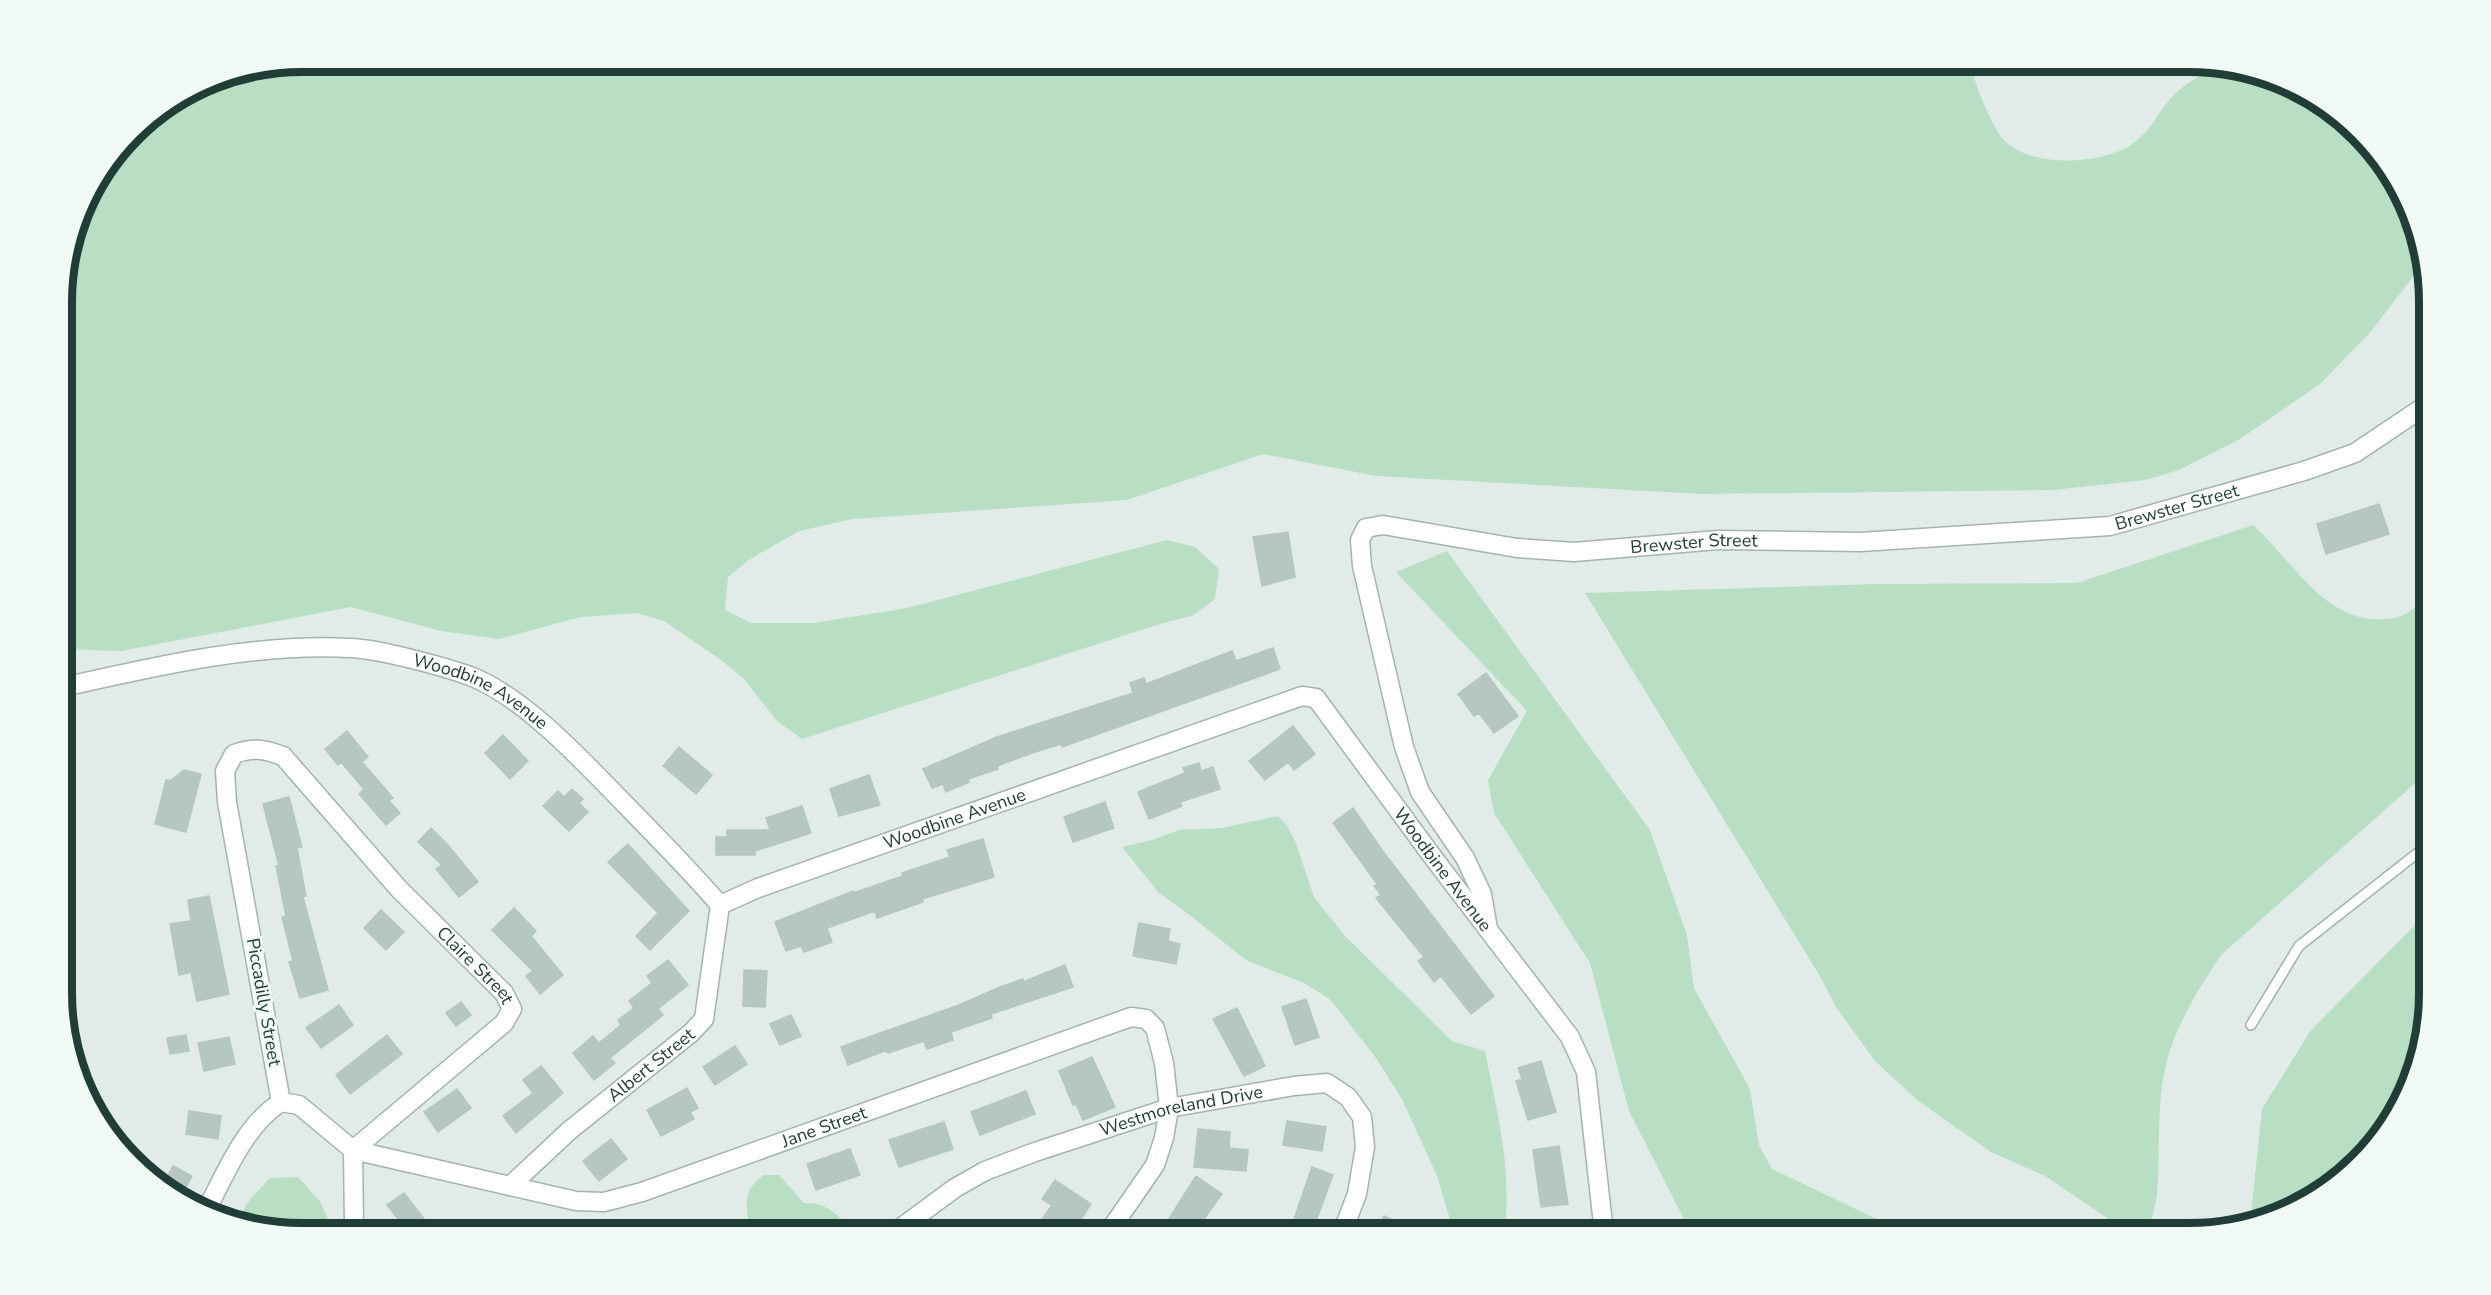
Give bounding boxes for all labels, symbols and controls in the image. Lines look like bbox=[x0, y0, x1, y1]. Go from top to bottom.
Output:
street label: Brewster Street bbox=[2112, 478, 2242, 536]
street label: Brewster Street bbox=[1629, 528, 1759, 559]
street label: Woodbine Avenue bbox=[410, 648, 553, 735]
street label: Woodbine Avenue bbox=[880, 782, 1029, 855]
street label: Woodbine Avenue bbox=[1388, 803, 1497, 937]
street label: Claire Street bbox=[431, 921, 520, 1009]
street label: Piccadilly Street bbox=[241, 936, 287, 1069]
street label: Albert Street bbox=[602, 1022, 700, 1107]
street label: Westmoreland Drive bbox=[1096, 1080, 1265, 1142]
street label: Jane Street bbox=[777, 1100, 871, 1153]

